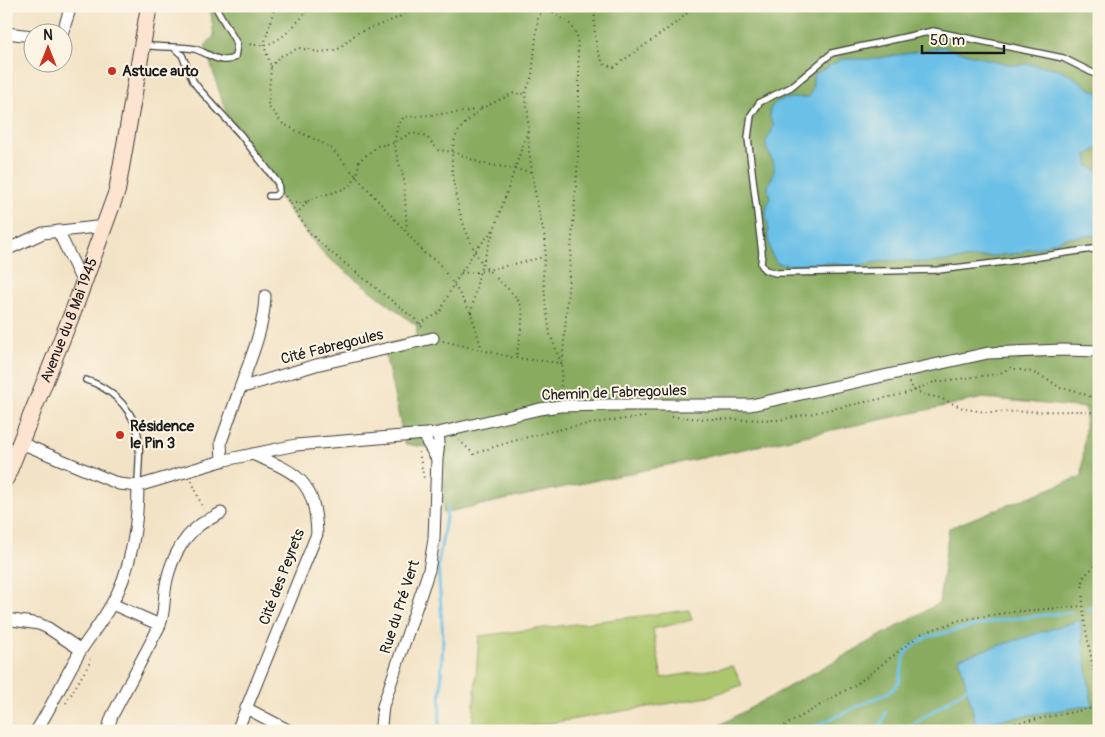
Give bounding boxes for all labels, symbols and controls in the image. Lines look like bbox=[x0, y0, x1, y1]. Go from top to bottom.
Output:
north arrow bbox=[22, 22, 72, 72]
scale bar bbox=[922, 22, 1005, 54]
text: N bbox=[43, 27, 53, 44]
text: 50 m bbox=[930, 31, 965, 50]
place label: Astuce auto bbox=[122, 62, 199, 81]
marker: Astuce auto bbox=[106, 65, 118, 77]
street label: Avenue du 8 Mai 1945 bbox=[36, 255, 101, 385]
street label: Cité Fabregoules bbox=[279, 325, 385, 369]
street label: Chemin de Fabregoules bbox=[541, 381, 687, 405]
place label: Résidence le Pin 3 bbox=[130, 417, 195, 453]
marker: Résidence le Pin 3 bbox=[114, 429, 126, 441]
street label: Cité des Peyrets bbox=[255, 526, 309, 628]
street label: Rue du Pré Vert bbox=[376, 557, 424, 656]

